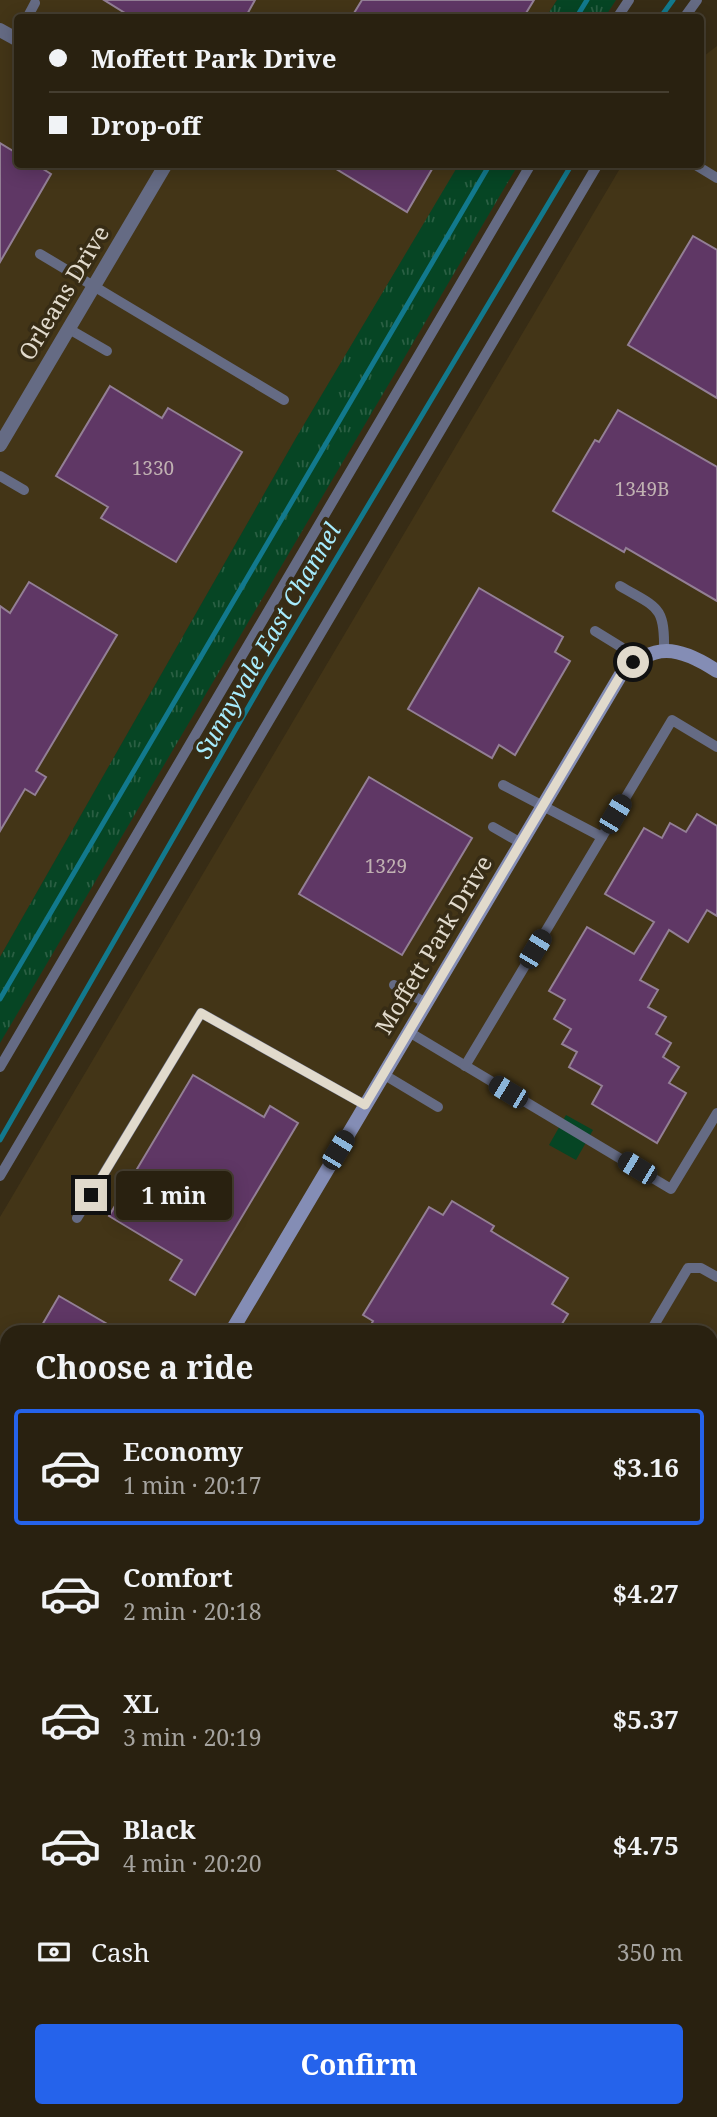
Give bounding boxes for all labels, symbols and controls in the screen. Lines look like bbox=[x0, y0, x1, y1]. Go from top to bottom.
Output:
text: Moffett Park Drive bbox=[91, 40, 337, 76]
text: Drop-off bbox=[91, 107, 201, 143]
street label: Orleans Drive bbox=[10, 219, 116, 366]
house number: 1330 bbox=[132, 455, 174, 481]
house number: 1349B bbox=[615, 476, 669, 502]
water label: Sunnyvale East Channel bbox=[186, 516, 348, 764]
route start bbox=[617, 646, 649, 678]
car bbox=[596, 791, 635, 837]
street label: Moffett Park Drive bbox=[367, 849, 499, 1040]
house number: 1329 bbox=[365, 853, 407, 879]
car bbox=[516, 926, 555, 972]
car bbox=[485, 1072, 532, 1112]
car bbox=[319, 1127, 358, 1173]
car bbox=[614, 1148, 661, 1188]
callout: 1 min bbox=[116, 1170, 231, 1220]
route end bbox=[75, 1179, 107, 1211]
text: 1 min bbox=[141, 1179, 207, 1211]
text: Choose a ride bbox=[35, 1345, 254, 1388]
text: Economy bbox=[123, 1433, 243, 1469]
icon: car bbox=[39, 1436, 102, 1499]
text: $3.16 bbox=[613, 1449, 679, 1485]
text: 1 min · 20:17 bbox=[123, 1469, 261, 1501]
text: Comfort bbox=[123, 1559, 233, 1595]
icon: car bbox=[39, 1562, 102, 1625]
text: $4.27 bbox=[613, 1575, 679, 1611]
text: 2 min · 20:18 bbox=[123, 1595, 261, 1627]
text: XL bbox=[123, 1685, 159, 1721]
icon: car bbox=[39, 1688, 102, 1751]
text: $5.37 bbox=[613, 1701, 679, 1737]
text: 3 min · 20:19 bbox=[123, 1721, 261, 1753]
text: Black bbox=[123, 1811, 196, 1847]
icon: car bbox=[39, 1814, 102, 1877]
text: $4.75 bbox=[613, 1827, 679, 1863]
text: 4 min · 20:20 bbox=[123, 1847, 261, 1879]
icon: cash bbox=[35, 1933, 73, 1971]
text: Cash bbox=[91, 1934, 150, 1970]
text: 350 m bbox=[617, 1936, 683, 1968]
button: Confirm bbox=[35, 2024, 683, 2104]

